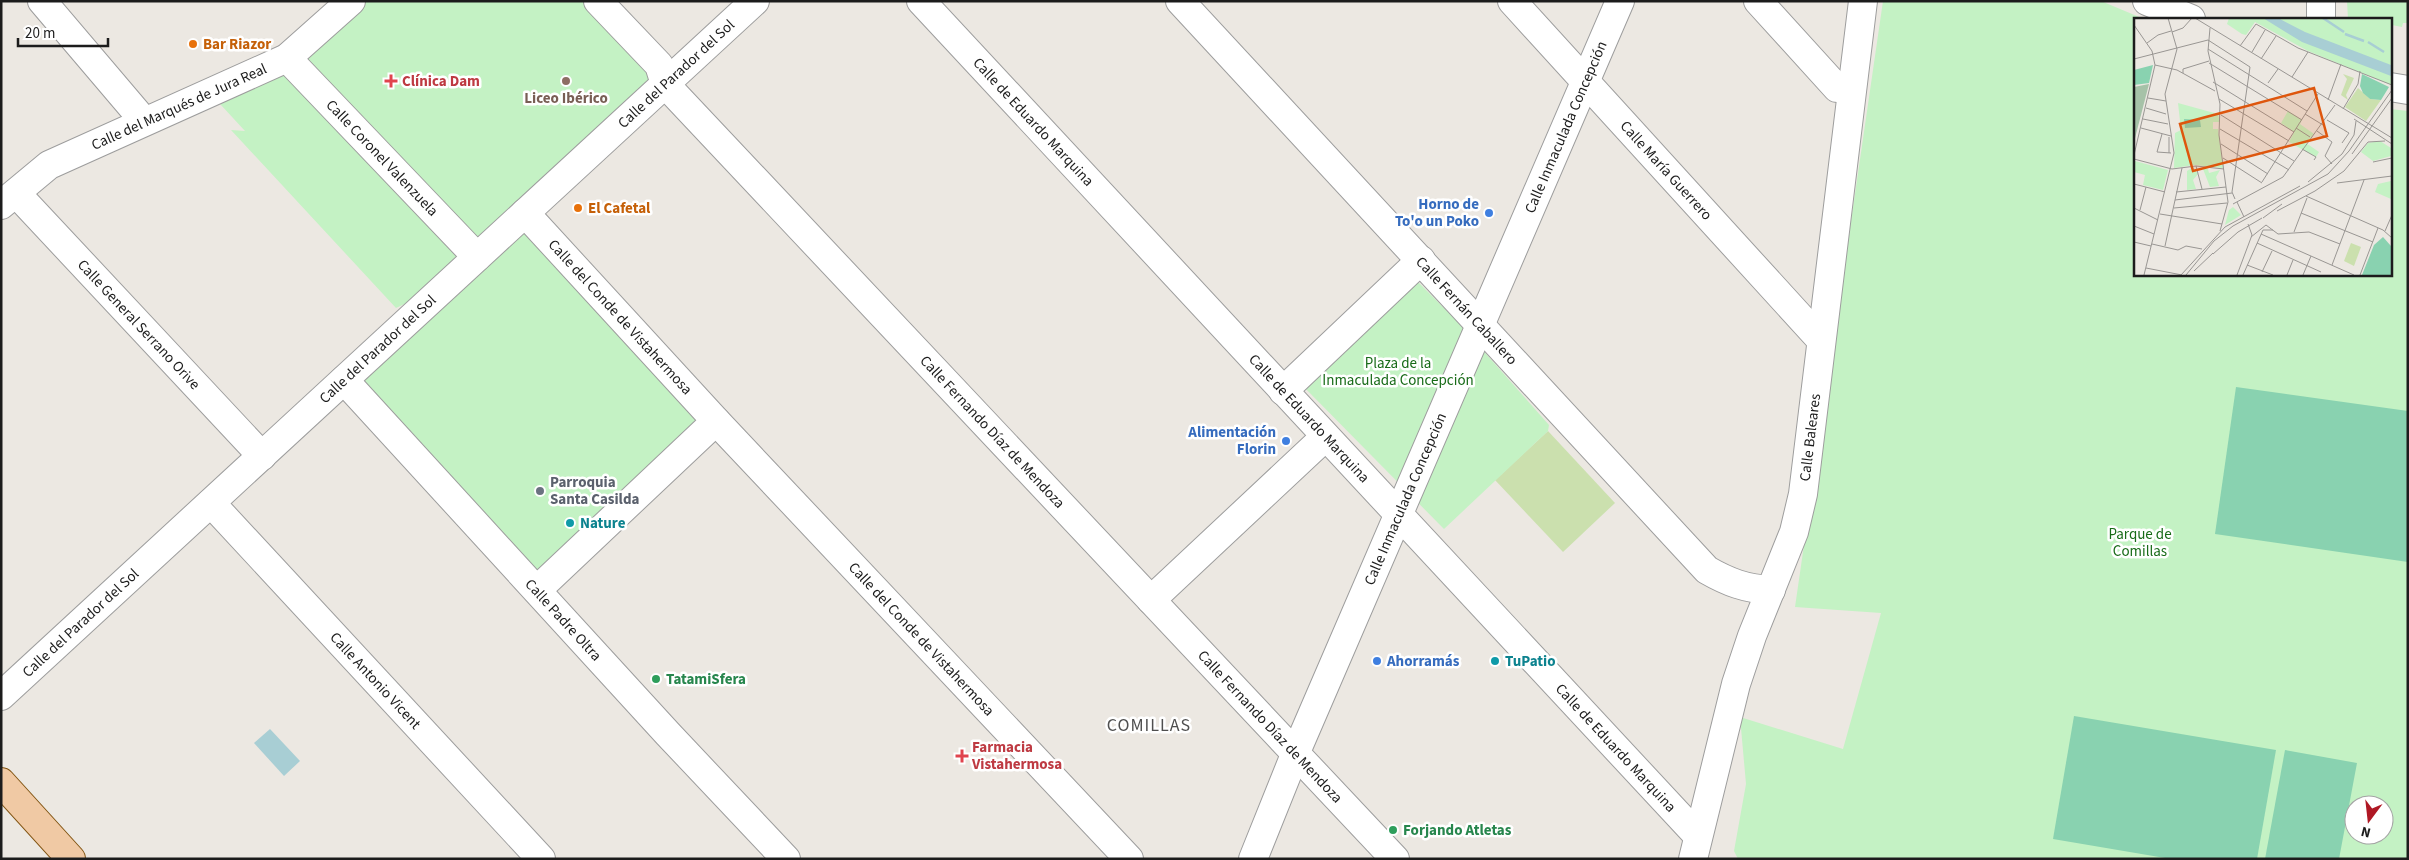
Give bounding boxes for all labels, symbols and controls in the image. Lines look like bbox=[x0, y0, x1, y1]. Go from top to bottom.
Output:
scale bar bbox=[18, 15, 108, 47]
street label: Calle del Parador del Sol bbox=[613, 15, 739, 133]
inset map bbox=[2134, 18, 2392, 275]
text: 20 m bbox=[25, 23, 55, 44]
place label: Bar Riazor bbox=[203, 34, 271, 55]
marker: Bar Riazor bbox=[187, 38, 199, 50]
street label: Calle Inmaculada Concepción bbox=[1520, 38, 1613, 217]
street label: Calle de Eduardo Marquina bbox=[968, 53, 1098, 191]
street label: Calle del Marqués de Jura Real bbox=[88, 58, 270, 156]
place label: Clínica Dam bbox=[402, 71, 480, 92]
marker: Clínica Dam bbox=[384, 74, 398, 88]
marker: Liceo Ibérico bbox=[560, 75, 572, 87]
place label: Liceo Ibérico bbox=[524, 88, 608, 109]
street label: Calle Coronel Valenzuela bbox=[321, 95, 443, 221]
street label: Calle María Guerrero bbox=[1615, 116, 1717, 225]
place label: Horno de To'o un Poko bbox=[1395, 194, 1479, 232]
place label: El Cafetal bbox=[588, 198, 651, 219]
marker: El Cafetal bbox=[572, 202, 584, 214]
marker: Horno de To'o un Poko bbox=[1483, 207, 1495, 219]
street label: Calle del Conde de Vistahermosa bbox=[543, 235, 697, 400]
street label: Calle Fernán Caballero bbox=[1411, 252, 1522, 370]
street label: Calle General Serrano Orive bbox=[72, 255, 205, 395]
street label: Calle del Parador del Sol bbox=[315, 290, 441, 409]
street label: Calle de Eduardo Marquina bbox=[1244, 350, 1374, 488]
street label: Calle Fernando Díaz de Mendoza bbox=[915, 351, 1069, 513]
park label: Plaza de la Inmaculada Concepción bbox=[1322, 353, 1474, 391]
street label: Calle Baleares bbox=[1795, 392, 1826, 482]
street label: Calle Inmaculada Concepción bbox=[1359, 410, 1452, 589]
place label: Alimentación Florin bbox=[1187, 422, 1276, 460]
marker: Alimentación Florin bbox=[1280, 435, 1292, 447]
place label: Parroquia Santa Casilda bbox=[550, 472, 639, 510]
marker: Parroquia Santa Casilda bbox=[534, 485, 546, 497]
place label: Nature bbox=[580, 513, 626, 534]
marker: Nature bbox=[564, 517, 576, 529]
park label: Parque de Comillas bbox=[2108, 524, 2172, 562]
street label: Calle del Conde de Vistahermosa bbox=[843, 558, 999, 721]
street label: Calle del Parador del Sol bbox=[18, 564, 144, 682]
street label: Calle Padre Oltra bbox=[520, 574, 606, 666]
street label: Calle Antonio Vicent bbox=[325, 628, 425, 734]
street label: Calle Fernando Díaz de Mendoza bbox=[1193, 646, 1347, 808]
place label: Ahorramás bbox=[1386, 651, 1460, 672]
place label: TuPatio bbox=[1505, 651, 1556, 672]
marker: Ahorramás bbox=[1371, 655, 1383, 667]
marker: TuPatio bbox=[1489, 655, 1501, 667]
place label: TatamiSfera bbox=[666, 669, 746, 690]
marker: TatamiSfera bbox=[650, 673, 662, 685]
street label: Calle de Eduardo Marquina bbox=[1550, 679, 1681, 817]
district label: COMILLAS bbox=[1107, 713, 1191, 738]
place label: Farmacia Vistahermosa bbox=[971, 737, 1062, 775]
marker: Farmacia Vistahermosa bbox=[956, 750, 968, 762]
north arrow bbox=[2344, 795, 2394, 845]
place label: Forjando Atletas bbox=[1403, 820, 1512, 841]
text: N bbox=[2359, 821, 2373, 842]
marker: Forjando Atletas bbox=[1387, 824, 1399, 836]

